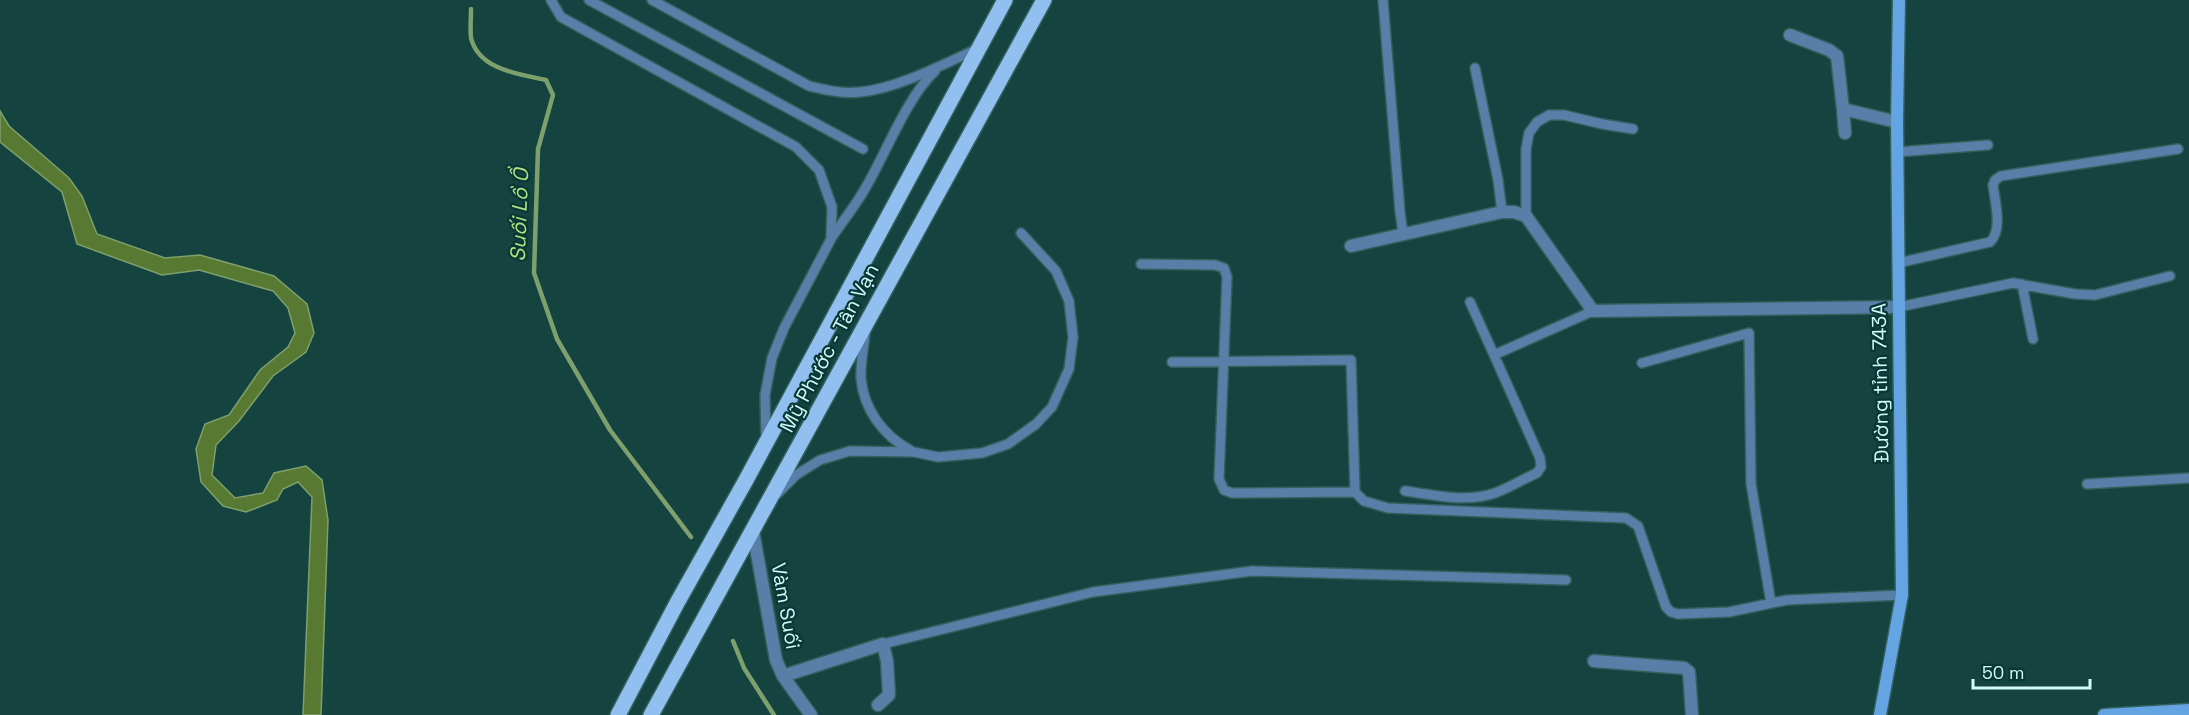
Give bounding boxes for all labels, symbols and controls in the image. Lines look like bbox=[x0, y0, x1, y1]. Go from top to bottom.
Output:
water label: Suối Lồ Ồ bbox=[504, 166, 534, 262]
street label: Mỹ Phước - Tân Vạn bbox=[773, 259, 885, 437]
street label: Đường tỉnh 743A bbox=[1866, 302, 1894, 463]
street label: Vàm Suối bbox=[766, 561, 806, 651]
scale bar bbox=[1973, 652, 2090, 690]
text: 50 m bbox=[1982, 661, 2024, 684]

